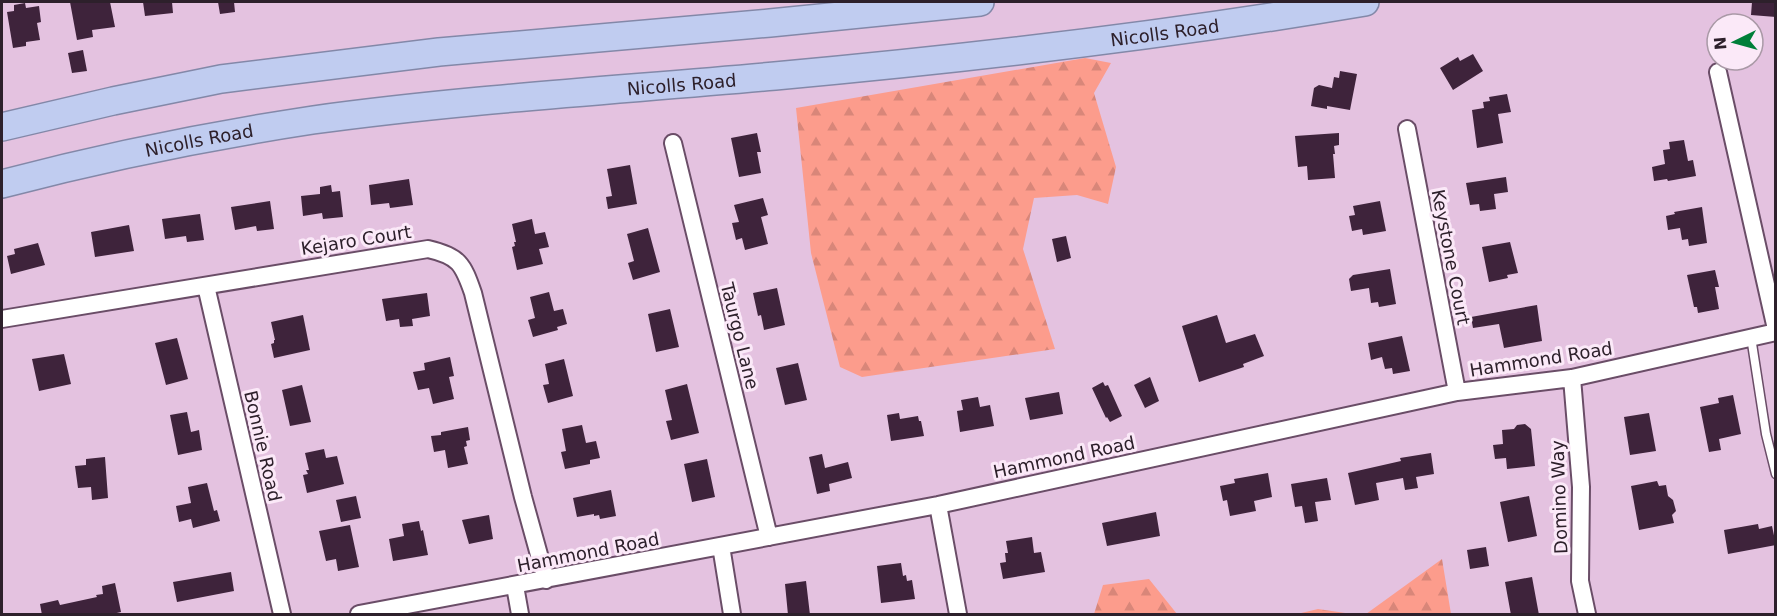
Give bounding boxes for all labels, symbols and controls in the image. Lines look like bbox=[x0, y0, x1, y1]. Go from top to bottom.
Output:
north arrow bbox=[1705, 12, 1765, 72]
street label: Nicolls Road bbox=[1109, 14, 1221, 50]
text: N bbox=[1711, 36, 1731, 51]
street label: Nicolls Road bbox=[626, 69, 737, 99]
street label: Nicolls Road bbox=[143, 119, 255, 160]
street label: Keystone Court bbox=[1428, 187, 1474, 327]
street label: Kejaro Court bbox=[299, 221, 413, 259]
street label: Taurgo Lane bbox=[716, 279, 763, 392]
street label: Hammond Road bbox=[1468, 337, 1614, 381]
street label: Bonnie Road bbox=[240, 389, 286, 503]
street label: Hammond Road bbox=[991, 432, 1137, 482]
street label: Domino Way bbox=[1547, 439, 1571, 554]
street label: Hammond Road bbox=[515, 528, 661, 576]

